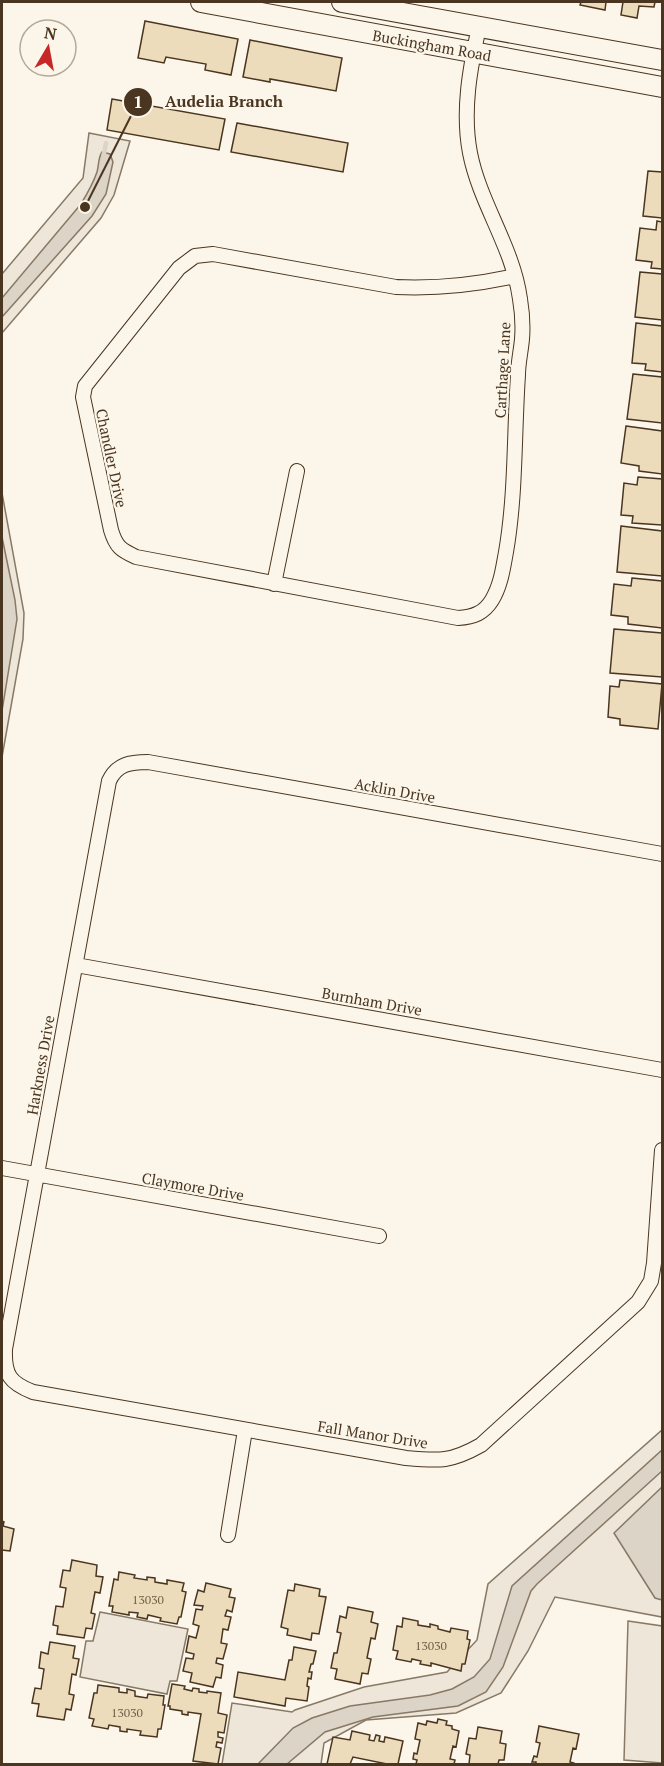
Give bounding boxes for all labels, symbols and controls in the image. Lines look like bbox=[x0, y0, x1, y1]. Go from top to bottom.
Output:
north arrow bbox=[18, 18, 78, 78]
text: N bbox=[43, 21, 58, 45]
street label: Buckingham Road bbox=[371, 25, 493, 65]
callout: Audelia Branch bbox=[123, 85, 295, 119]
text: 1 bbox=[133, 89, 143, 113]
text: Audelia Branch bbox=[165, 90, 284, 112]
street label: Carthage Lane bbox=[489, 321, 515, 419]
street label: Chandler Drive bbox=[92, 407, 132, 509]
street label: Acklin Drive bbox=[353, 773, 437, 807]
street label: Burnham Drive bbox=[320, 982, 424, 1020]
street label: Harkness Drive bbox=[21, 1014, 59, 1116]
street label: Claymore Drive bbox=[140, 1167, 246, 1205]
street label: Fall Manor Drive bbox=[316, 1415, 430, 1453]
house number: 13030 bbox=[132, 1592, 164, 1607]
house number: 13030 bbox=[415, 1638, 447, 1653]
house number: 13030 bbox=[111, 1705, 143, 1720]

